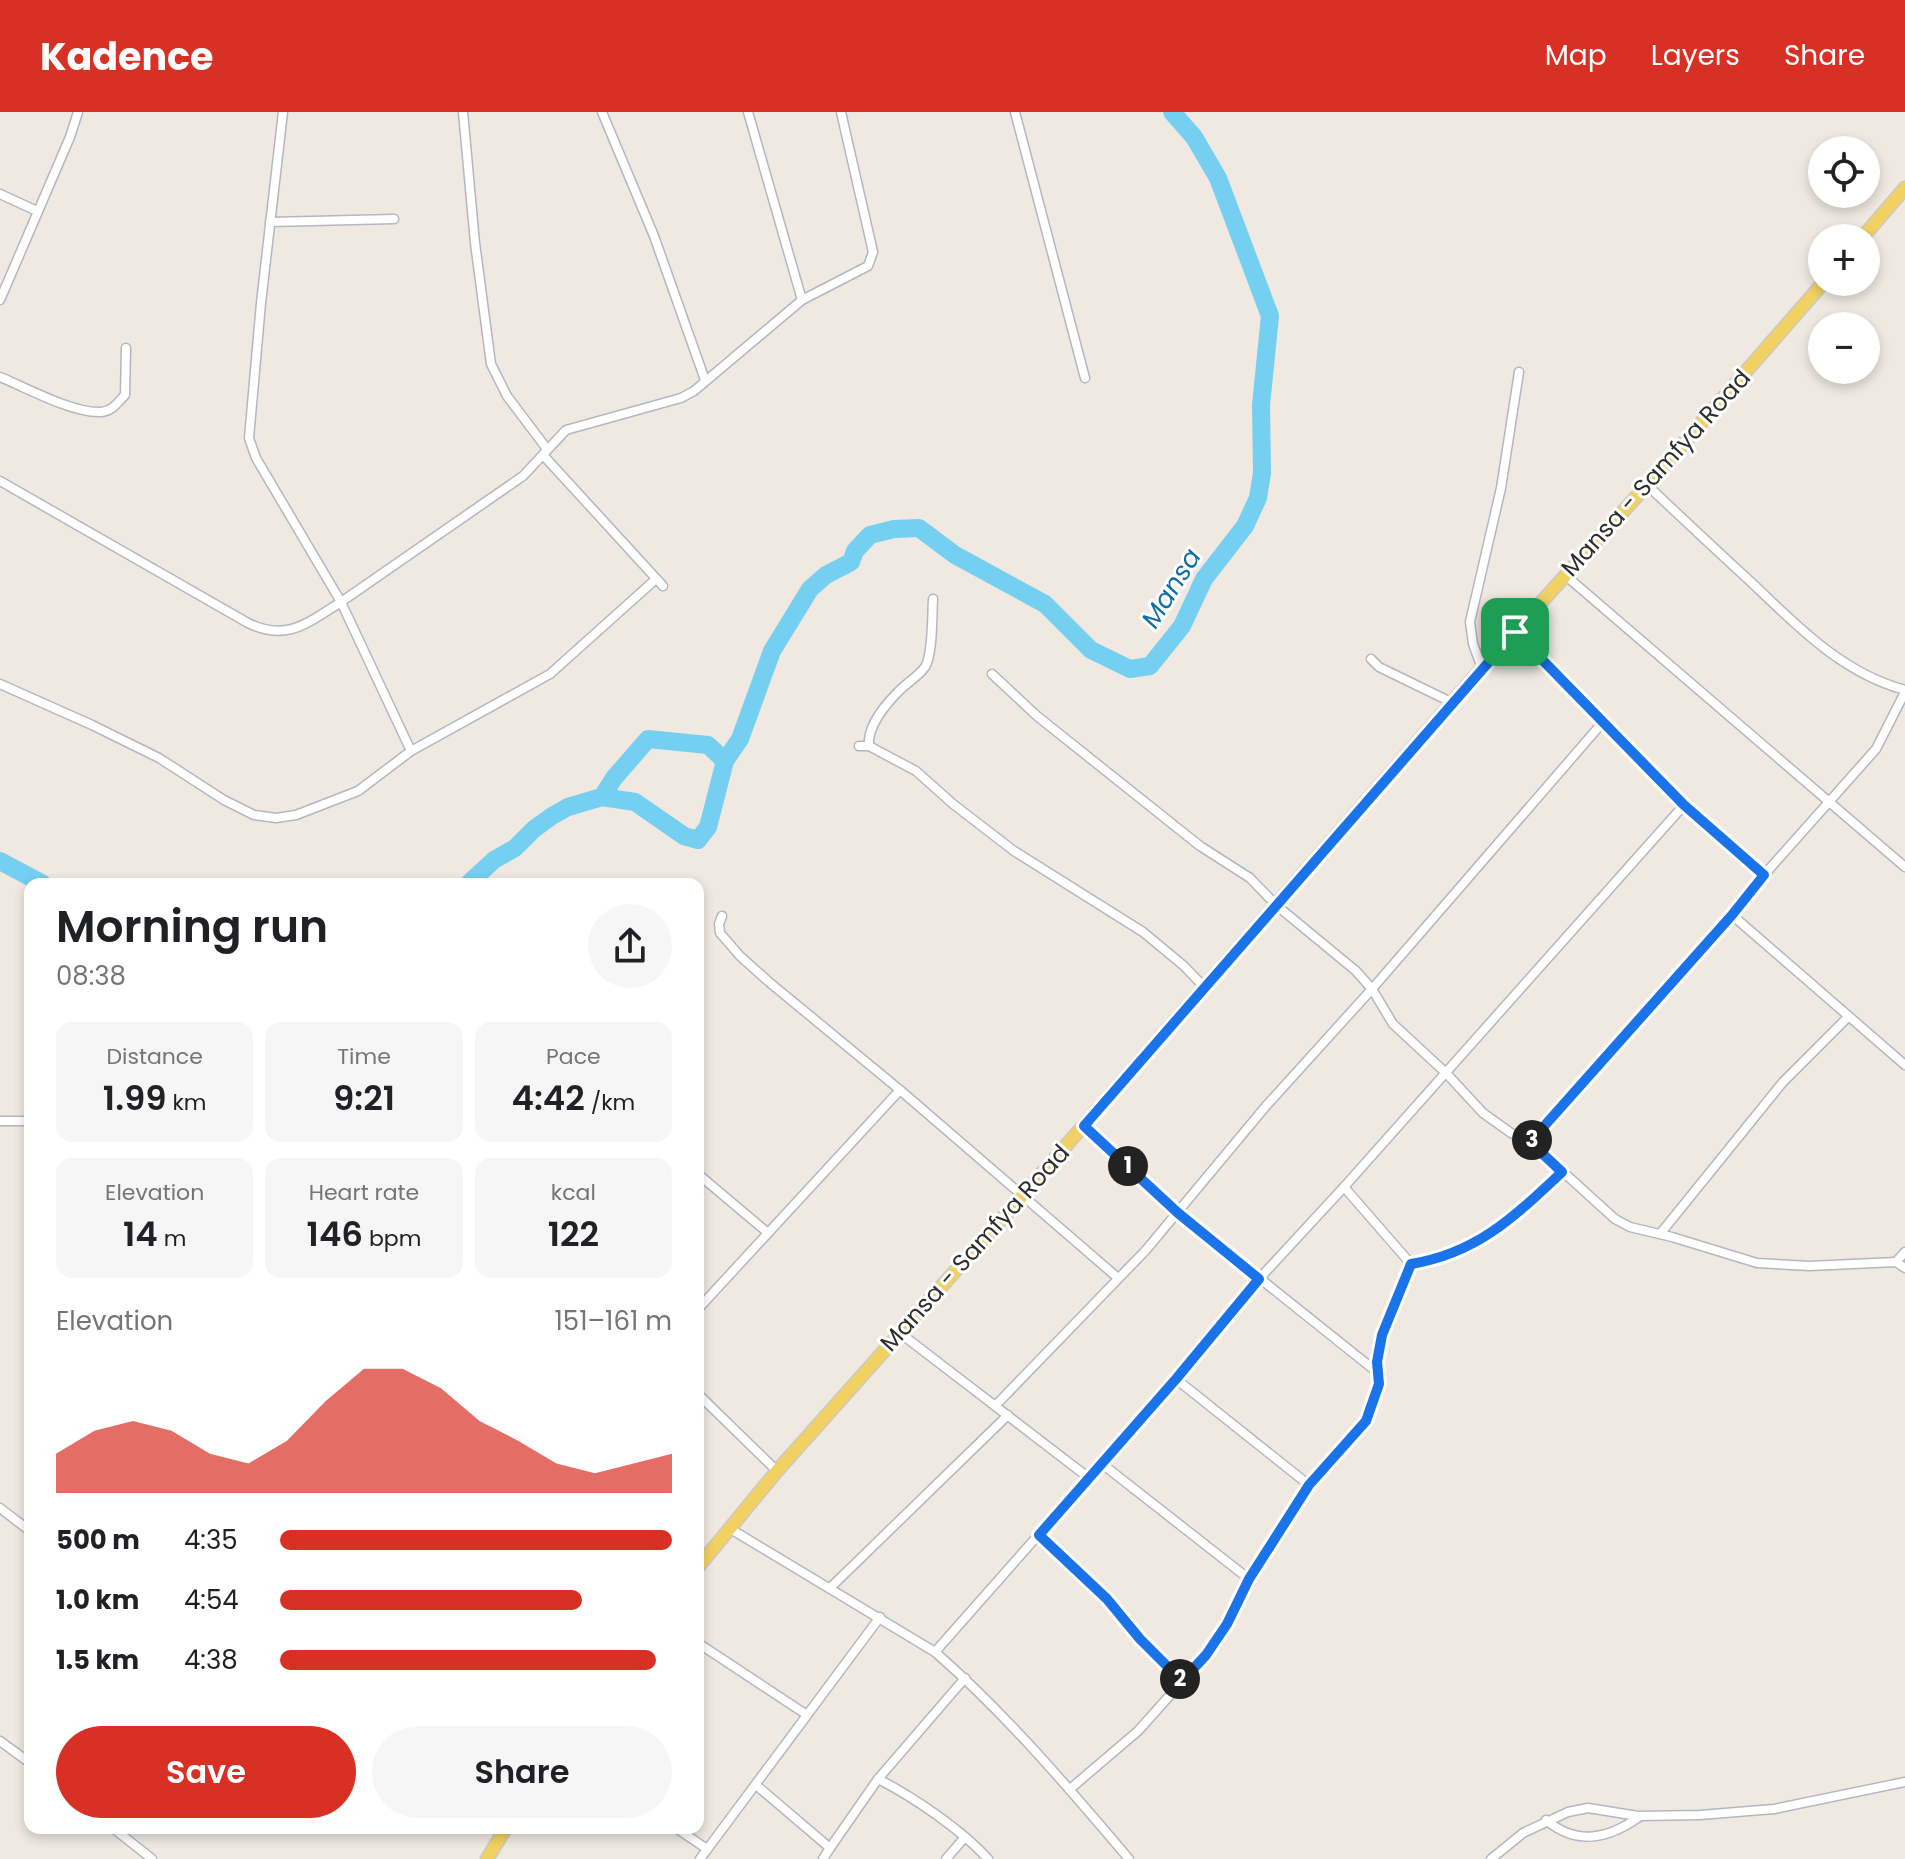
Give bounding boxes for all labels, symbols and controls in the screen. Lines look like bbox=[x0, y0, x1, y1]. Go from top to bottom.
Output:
text: Kadence bbox=[40, 30, 214, 83]
text: Map bbox=[1545, 36, 1607, 75]
text: Layers bbox=[1651, 36, 1740, 75]
text: Share bbox=[1784, 36, 1865, 75]
map controls bbox=[1808, 136, 1880, 384]
button: locate bbox=[1808, 136, 1880, 208]
button: + bbox=[1808, 224, 1880, 296]
button: − bbox=[1808, 312, 1880, 384]
street label: Mansa - Samfya Road bbox=[1554, 362, 1758, 583]
water label: Mansa bbox=[1132, 541, 1210, 635]
pin bbox=[1481, 598, 1549, 666]
icon: arrive bbox=[1493, 610, 1537, 654]
text: Morning run bbox=[56, 896, 328, 957]
button: share bbox=[588, 904, 672, 988]
text: 08:38 bbox=[56, 958, 126, 994]
text: Distance bbox=[106, 1041, 203, 1072]
text: Time bbox=[337, 1041, 391, 1072]
text: Pace bbox=[546, 1041, 601, 1072]
text: 1.99 bbox=[103, 1074, 167, 1122]
text: 9:21 bbox=[333, 1074, 395, 1122]
text: 4:42 bbox=[511, 1074, 585, 1122]
text: km bbox=[167, 1087, 206, 1118]
text: /km bbox=[585, 1087, 635, 1118]
pin: 3 bbox=[1512, 1120, 1552, 1160]
text: 3 bbox=[1525, 1124, 1539, 1155]
street label: Mansa - Samfya Road bbox=[873, 1137, 1077, 1358]
pin: 1 bbox=[1108, 1146, 1148, 1186]
text: 1 bbox=[1124, 1150, 1132, 1181]
text: Elevation bbox=[105, 1177, 204, 1208]
text: Heart rate bbox=[309, 1177, 419, 1208]
text: kcal bbox=[551, 1177, 596, 1208]
text: 14 bbox=[123, 1210, 158, 1258]
text: 146 bbox=[307, 1210, 363, 1258]
text: 122 bbox=[548, 1210, 599, 1258]
text: m bbox=[158, 1223, 186, 1254]
text: bpm bbox=[363, 1223, 421, 1254]
text: Elevation bbox=[56, 1303, 173, 1339]
text: 151–161 m bbox=[555, 1303, 672, 1339]
text: 500 m bbox=[56, 1522, 140, 1558]
text: 4:35 bbox=[184, 1522, 238, 1558]
text: 1.0 km bbox=[56, 1582, 139, 1618]
text: 4:54 bbox=[184, 1582, 239, 1618]
text: 1.5 km bbox=[56, 1642, 139, 1678]
text: 4:38 bbox=[184, 1642, 238, 1678]
pin: 2 bbox=[1160, 1659, 1200, 1699]
text: 2 bbox=[1174, 1663, 1186, 1694]
button: Save bbox=[56, 1726, 356, 1818]
button: Share bbox=[372, 1726, 672, 1818]

